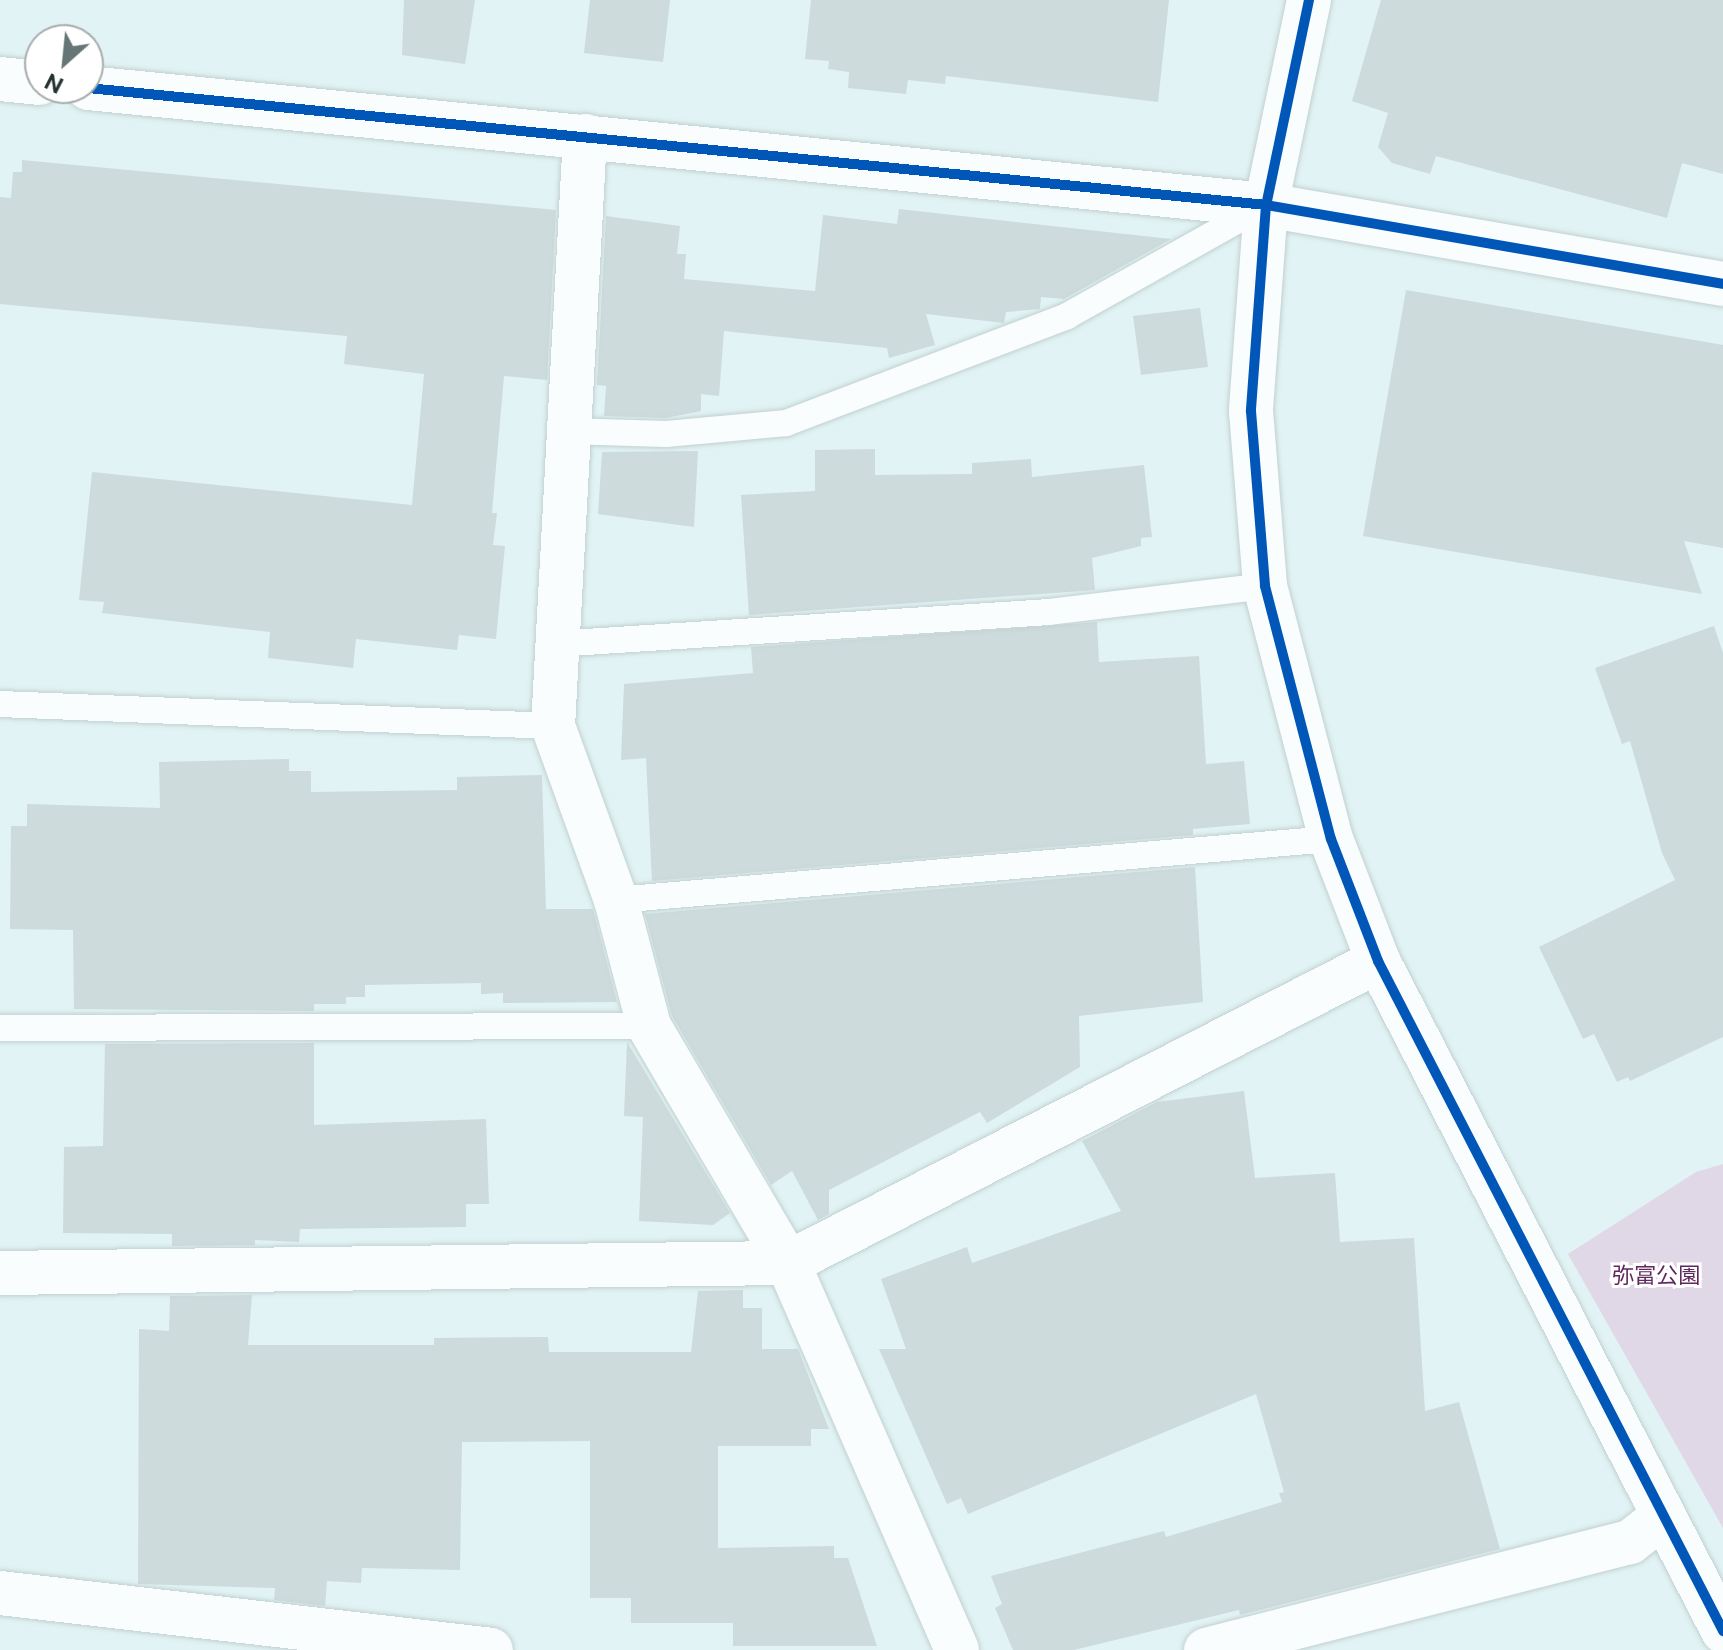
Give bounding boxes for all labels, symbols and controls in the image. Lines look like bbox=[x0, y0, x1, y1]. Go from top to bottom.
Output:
north arrow bbox=[24, 24, 104, 104]
text: N bbox=[40, 68, 68, 99]
park label: 弥富公園 bbox=[1612, 1263, 1700, 1289]

